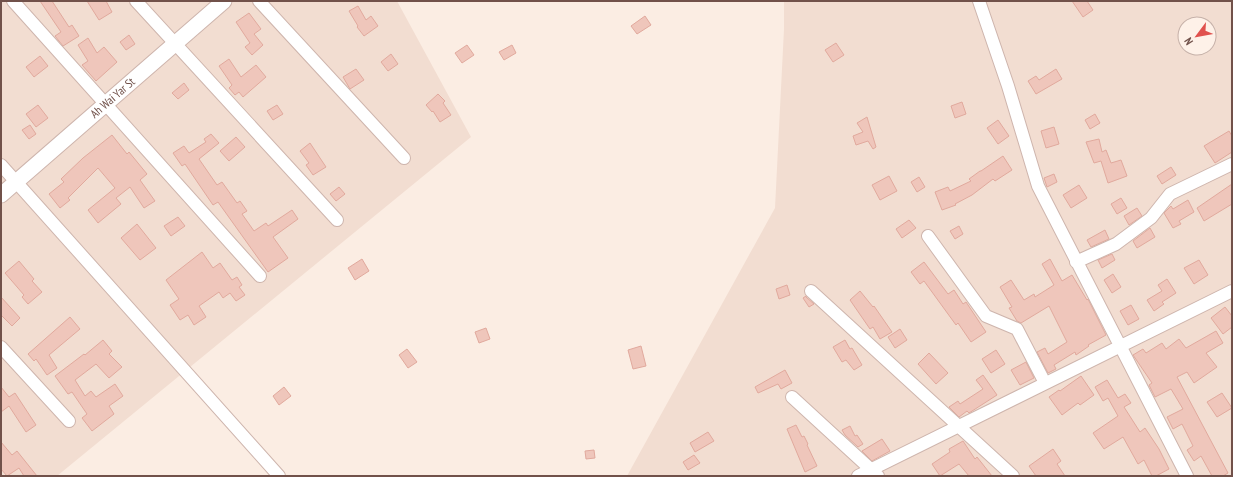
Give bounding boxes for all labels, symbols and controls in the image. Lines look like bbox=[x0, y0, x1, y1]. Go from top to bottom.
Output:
north arrow bbox=[1177, 16, 1217, 56]
text: N bbox=[1181, 35, 1196, 48]
street label: Ah Wai Yar St bbox=[87, 73, 138, 121]

